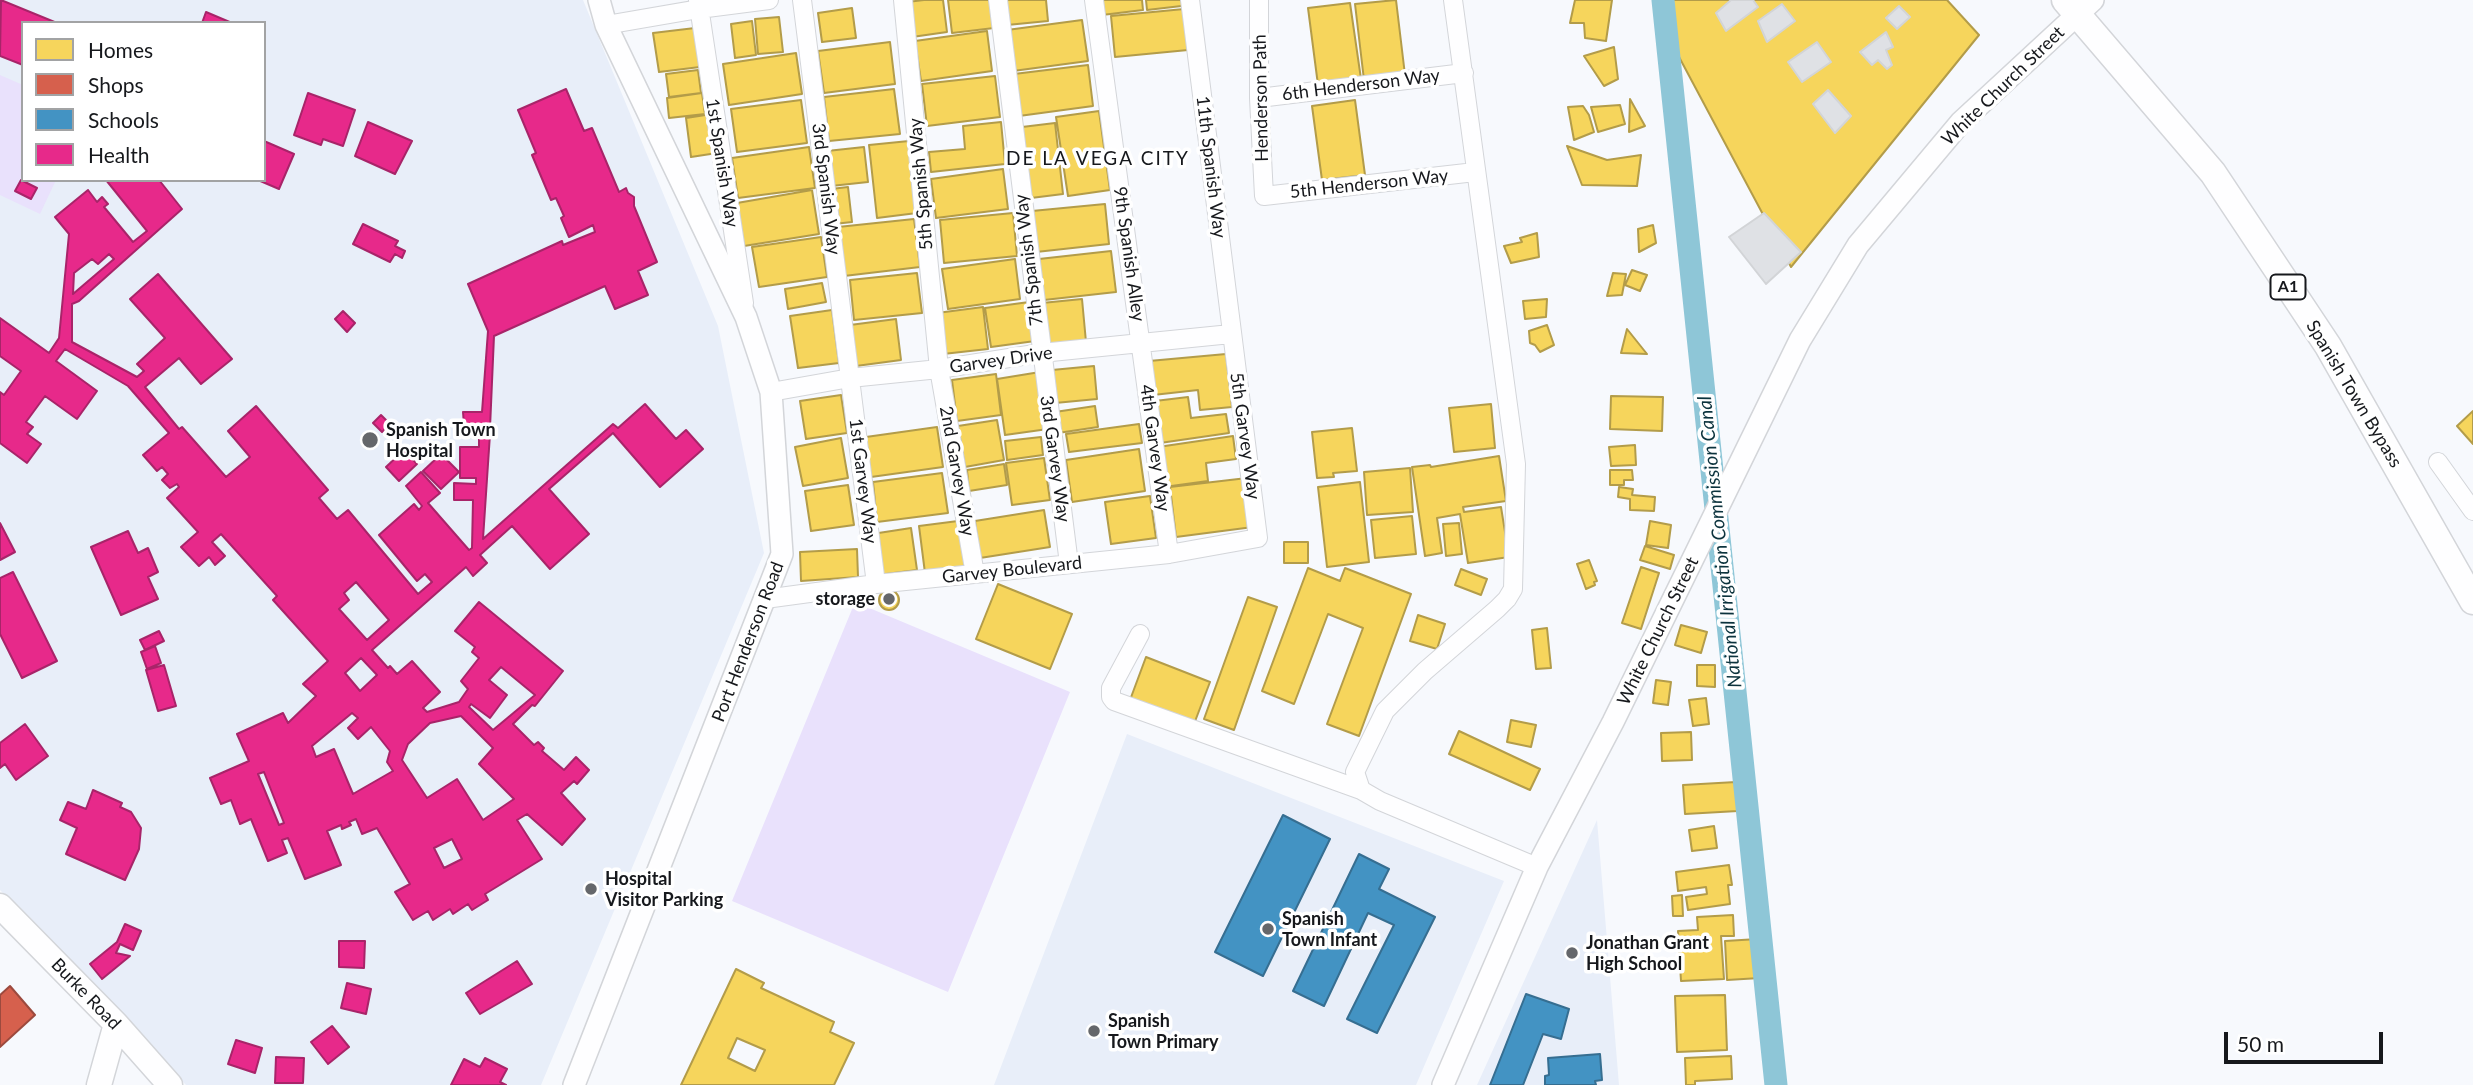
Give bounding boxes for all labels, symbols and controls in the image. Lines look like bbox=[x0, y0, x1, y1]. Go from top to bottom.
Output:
legend bbox=[21, 21, 266, 182]
street label: White Church Street bbox=[1937, 22, 2069, 150]
street label: Henderson Path bbox=[1249, 34, 1273, 162]
text: Homes bbox=[88, 37, 153, 62]
street label: 6th Henderson Way bbox=[1281, 65, 1441, 105]
text: Shops bbox=[88, 72, 144, 97]
street label: 11th Spanish Way bbox=[1192, 95, 1230, 239]
street label: 1st Spanish Way bbox=[701, 97, 743, 229]
text: Schools bbox=[88, 107, 159, 132]
street label: 5th Spanish Way bbox=[904, 117, 938, 251]
street label: 3rd Spanish Way bbox=[807, 122, 845, 256]
text: Health bbox=[88, 142, 149, 167]
district label: DE LA VEGA CITY bbox=[1008, 148, 1188, 170]
street label: 5th Henderson Way bbox=[1289, 165, 1449, 203]
street label: 9th Spanish Alley bbox=[1109, 185, 1149, 323]
street label: 7th Spanish Way bbox=[1010, 193, 1048, 327]
road number: A1 bbox=[2270, 274, 2306, 300]
street label: Spanish Town Bypass bbox=[2301, 316, 2407, 472]
street label: Garvey Drive bbox=[948, 342, 1054, 378]
street label: 5th Garvey Way bbox=[1225, 371, 1265, 501]
street label: 4th Garvey Way bbox=[1135, 383, 1175, 513]
street label: 3rd Garvey Way bbox=[1035, 394, 1075, 524]
water label: National Irrigation Commission Canal bbox=[1693, 395, 1747, 689]
street label: 2nd Garvey Way bbox=[935, 404, 979, 538]
street label: 1st Garvey Way bbox=[845, 417, 881, 545]
place label: Spanish Town Hospital bbox=[386, 419, 496, 462]
marker: Spanish Town Hospital bbox=[360, 430, 380, 450]
street label: Garvey Boulevard bbox=[941, 552, 1083, 588]
street label: White Church Street bbox=[1613, 553, 1703, 709]
street label: Port Henderson Road bbox=[707, 559, 789, 725]
place label: storage bbox=[815, 588, 875, 610]
marker: storage bbox=[881, 591, 897, 607]
place label: Hospital Visitor Parking bbox=[605, 868, 723, 910]
marker: Hospital Visitor Parking bbox=[583, 881, 599, 897]
place label: Spanish Town Infant bbox=[1282, 908, 1377, 950]
marker: Spanish Town Infant bbox=[1260, 921, 1276, 937]
place label: Jonathan Grant High School bbox=[1586, 932, 1709, 974]
marker: Jonathan Grant High School bbox=[1564, 945, 1580, 961]
street label: Burke Road bbox=[47, 954, 125, 1034]
place label: Spanish Town Primary bbox=[1108, 1010, 1218, 1052]
scale bar bbox=[2228, 1018, 2387, 1062]
marker: Spanish Town Primary bbox=[1086, 1023, 1102, 1039]
text: 50 m bbox=[2237, 1031, 2284, 1056]

